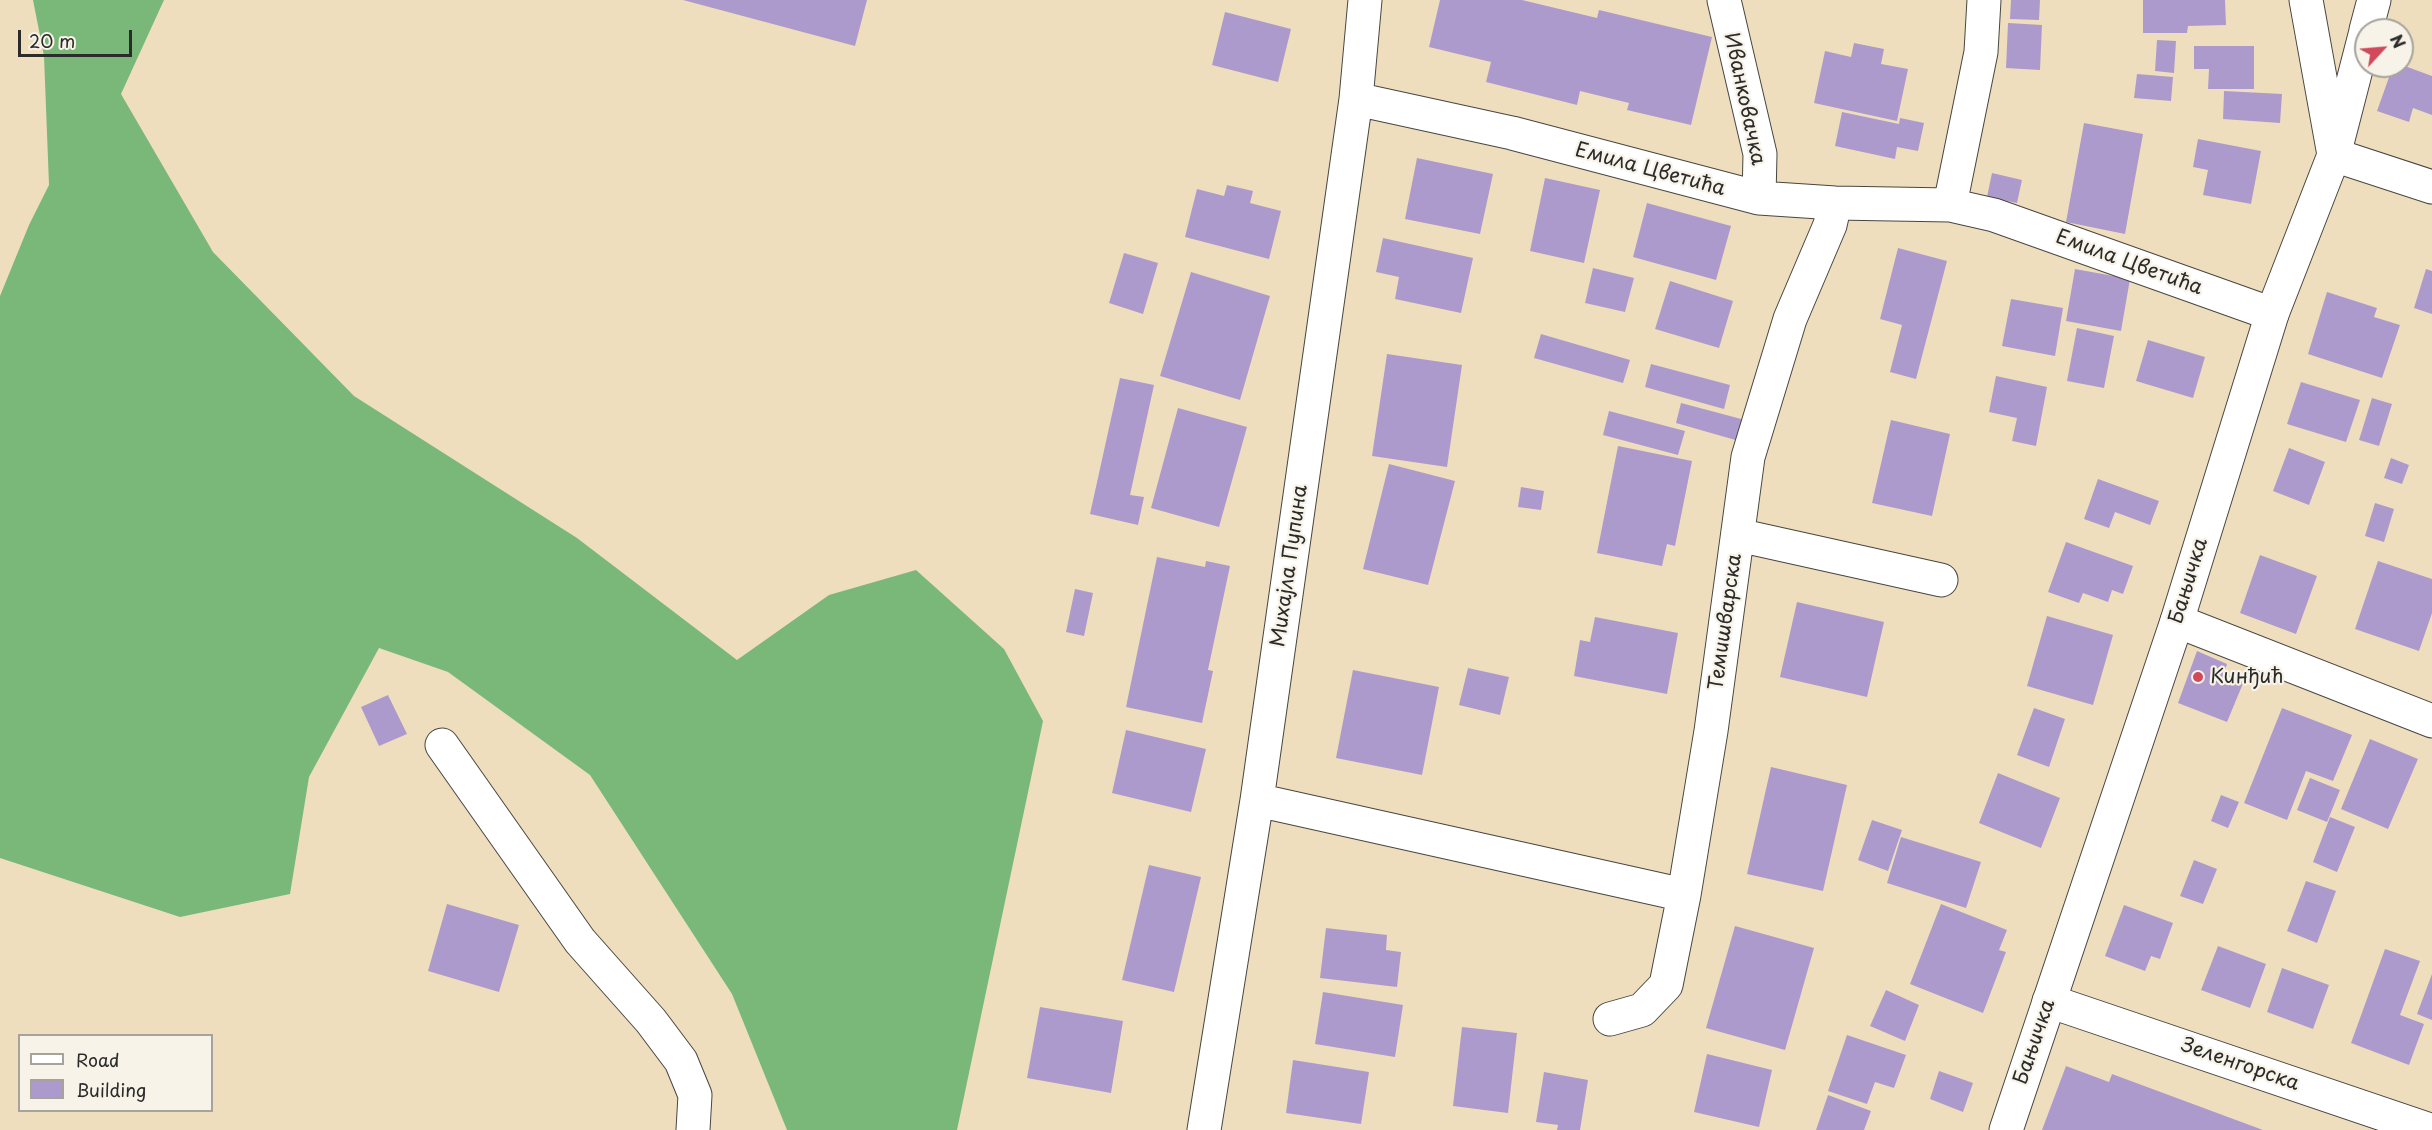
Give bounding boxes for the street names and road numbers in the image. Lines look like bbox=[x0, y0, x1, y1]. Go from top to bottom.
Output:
street label: Иванковачка bbox=[1718, 30, 1770, 168]
street label: Емила Цветића bbox=[1572, 138, 1728, 202]
street label: Емила Цветића bbox=[2052, 225, 2206, 301]
street label: Михајла Пупина bbox=[1267, 483, 1313, 649]
street label: Бањичка bbox=[2165, 535, 2213, 627]
street label: Темишварска bbox=[1705, 552, 1747, 692]
street label: Бањичка bbox=[2009, 996, 2061, 1088]
street label: Зеленгорска bbox=[2178, 1034, 2302, 1096]

